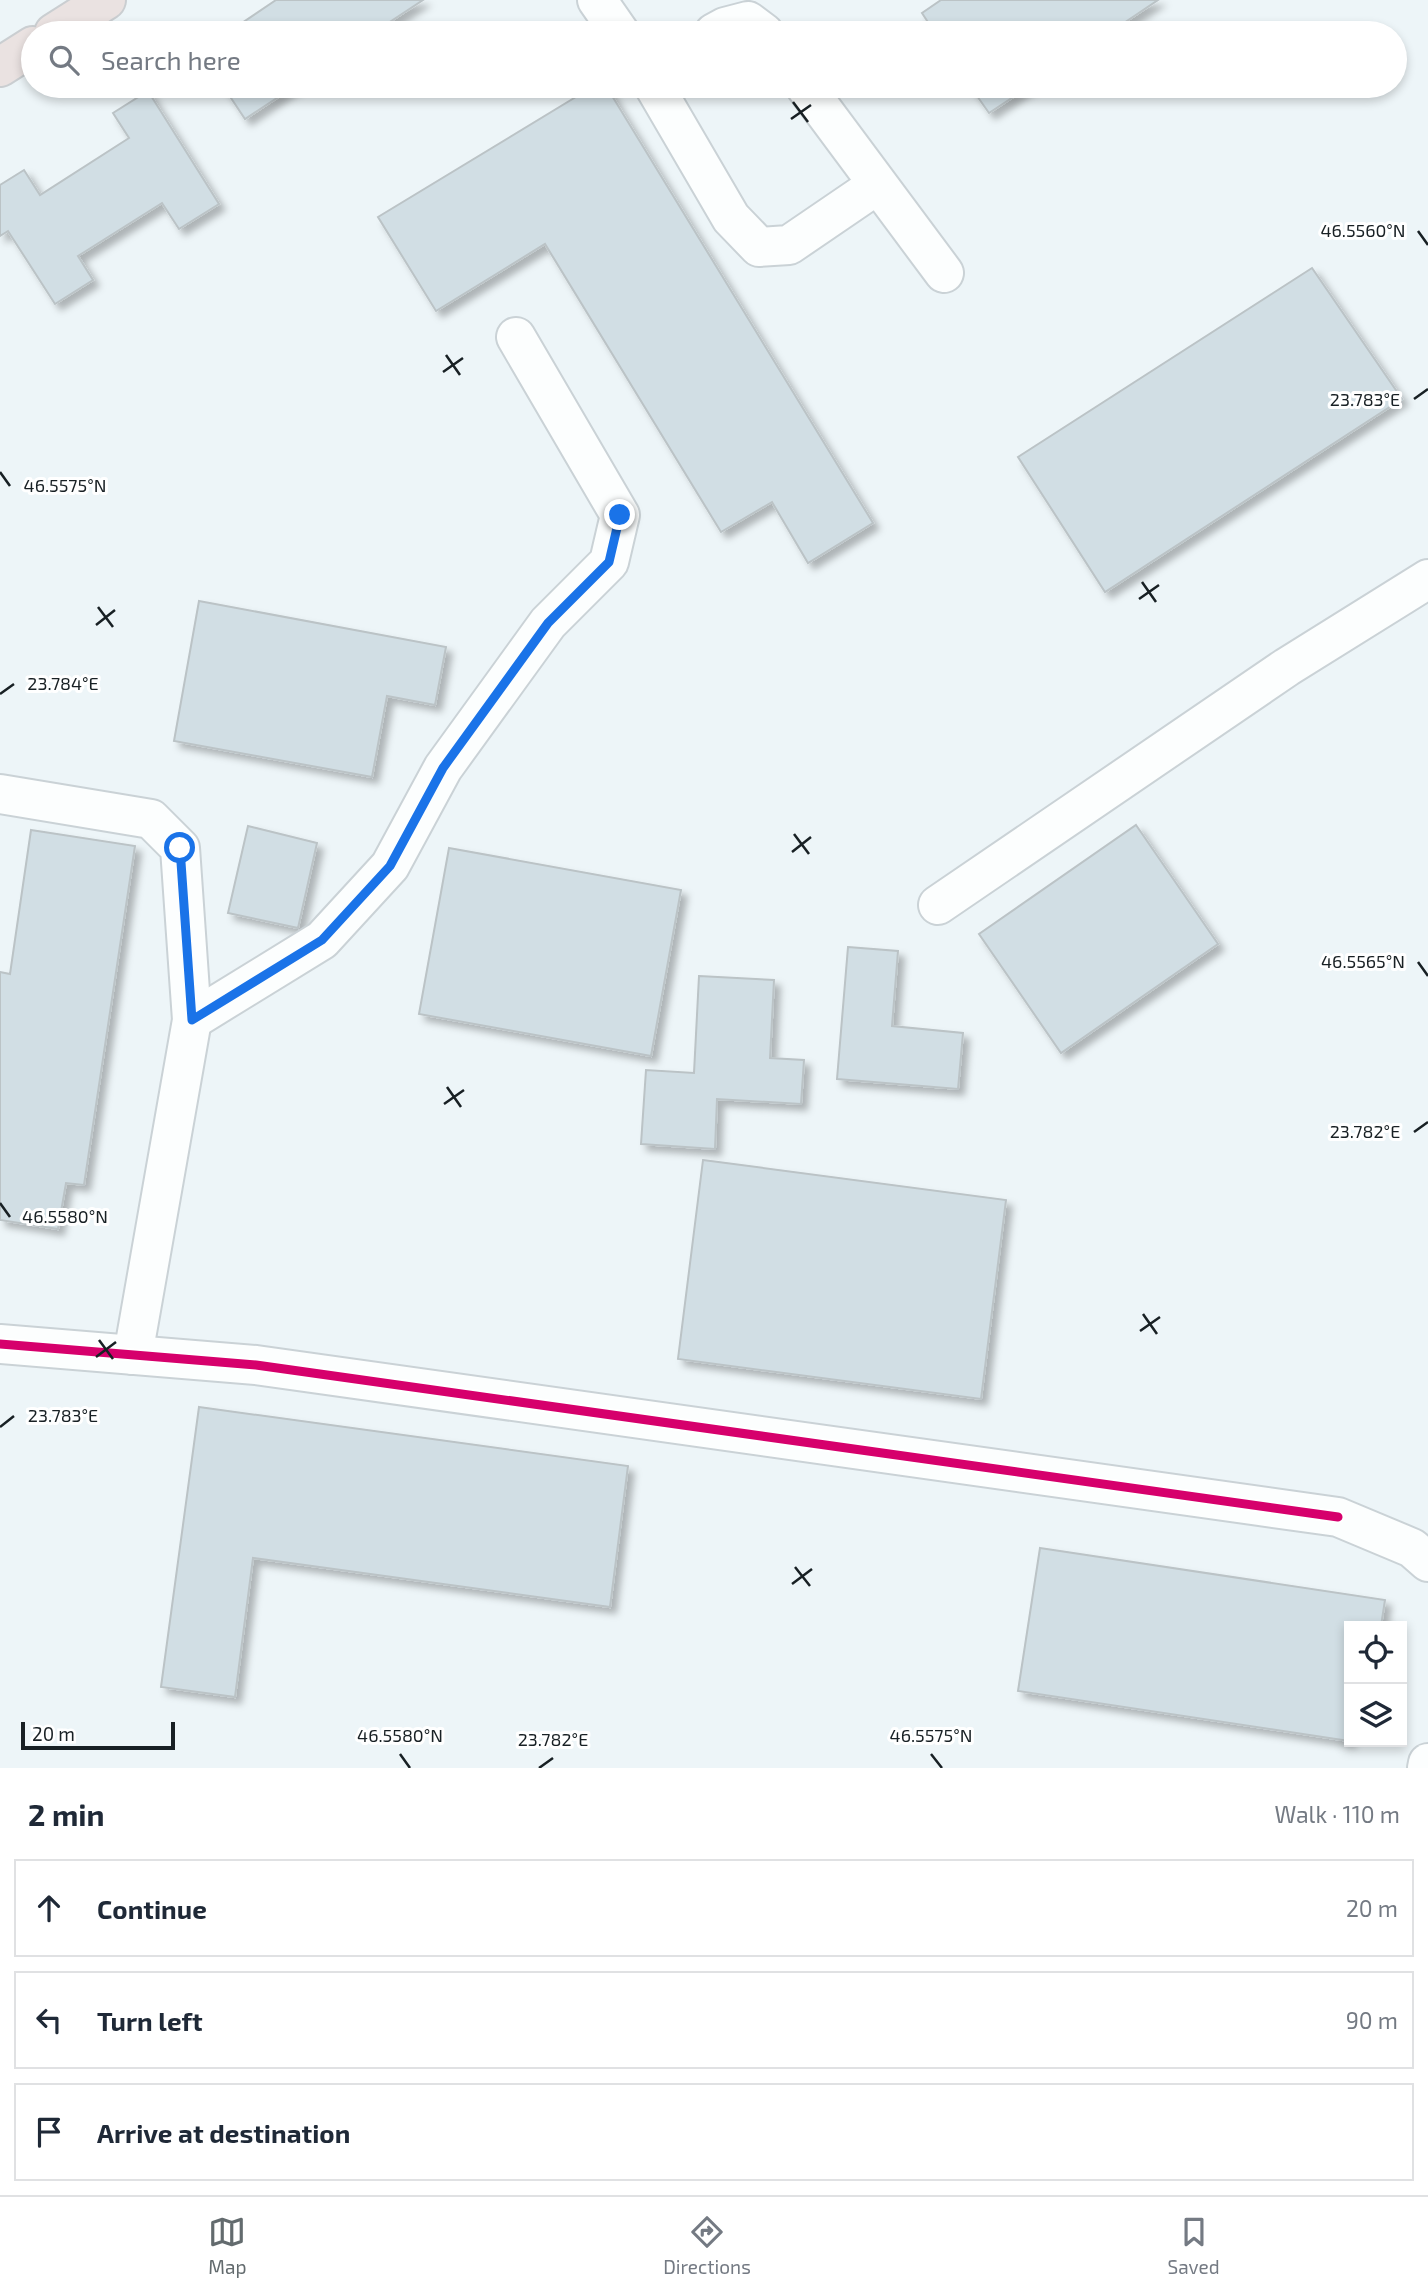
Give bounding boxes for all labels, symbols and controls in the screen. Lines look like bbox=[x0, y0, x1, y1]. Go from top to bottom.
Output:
search box bbox=[21, 21, 1407, 98]
icon: search bbox=[45, 41, 83, 79]
text: Search here bbox=[101, 44, 241, 75]
text: 46.5560°N bbox=[1320, 219, 1406, 241]
text: 23.783°E bbox=[1330, 388, 1400, 410]
text: 46.5575°N bbox=[24, 474, 106, 496]
route end bbox=[604, 499, 635, 530]
text: 23.784°E bbox=[27, 672, 99, 694]
route start bbox=[164, 832, 195, 863]
text: 46.5565°N bbox=[1321, 950, 1405, 972]
text: 23.782°E bbox=[1330, 1120, 1400, 1142]
text: 46.5580°N bbox=[22, 1205, 108, 1227]
text: 23.783°E bbox=[28, 1404, 98, 1426]
map controls bbox=[1344, 1621, 1407, 1747]
button: locate bbox=[1344, 1621, 1407, 1684]
button: layers bbox=[1344, 1684, 1407, 1747]
scale bar bbox=[21, 1719, 175, 1751]
text: 20 m bbox=[32, 1722, 75, 1745]
text: 46.5580°N bbox=[357, 1724, 443, 1746]
text: 46.5575°N bbox=[890, 1724, 972, 1746]
text: 23.782°E bbox=[518, 1728, 588, 1750]
text: 2 min bbox=[28, 1796, 105, 1832]
text: Walk · 110 m bbox=[1274, 1800, 1400, 1828]
icon: ahead bbox=[30, 1889, 68, 1927]
text: Continue bbox=[97, 1893, 207, 1924]
text: 20 m bbox=[1346, 1894, 1398, 1922]
icon: left bbox=[30, 2001, 68, 2039]
text: Turn left bbox=[97, 2005, 203, 2036]
text: 90 m bbox=[1346, 2006, 1398, 2034]
icon: arrive bbox=[30, 2113, 68, 2151]
text: Arrive at destination bbox=[97, 2117, 350, 2148]
tab: Map bbox=[208, 2213, 246, 2278]
tab: Directions bbox=[663, 2213, 751, 2278]
tab: Saved bbox=[1167, 2213, 1220, 2278]

